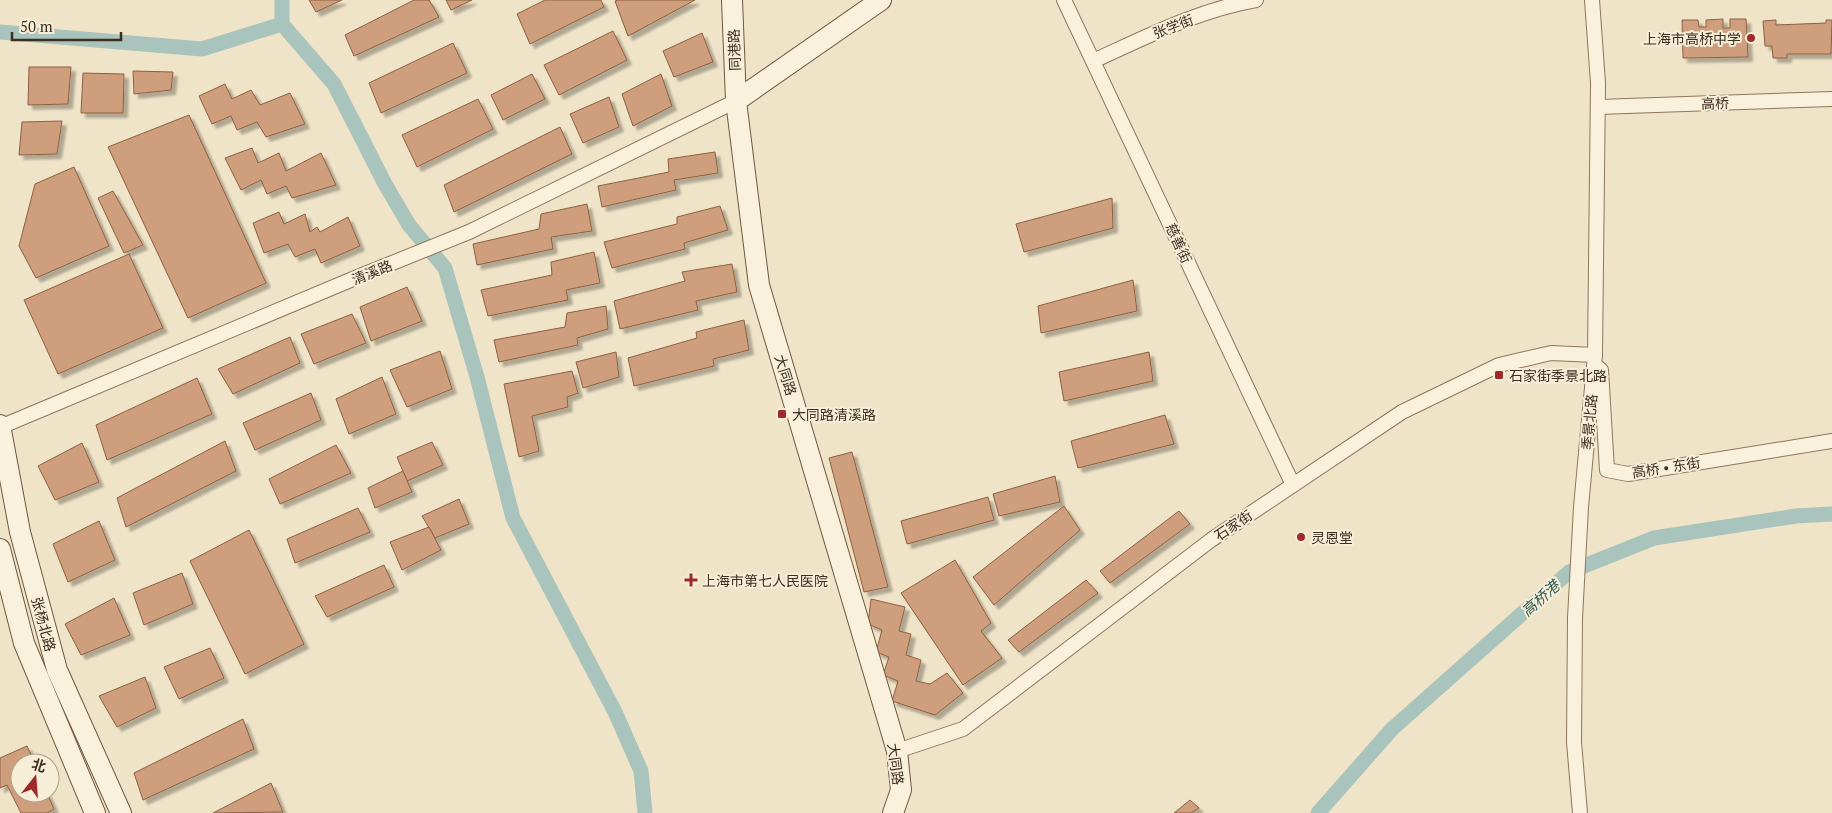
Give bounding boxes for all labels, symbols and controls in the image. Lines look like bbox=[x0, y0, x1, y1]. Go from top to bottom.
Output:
scale bar bbox=[12, 10, 121, 42]
street label: 张学街 bbox=[1150, 10, 1196, 42]
text: 50 m bbox=[20, 16, 53, 36]
street label: 同港路 bbox=[724, 29, 744, 71]
place label: 上海市高桥中学 bbox=[1643, 29, 1741, 48]
marker: 上海市高桥中学 bbox=[1745, 32, 1757, 44]
street label: 高桥 bbox=[1701, 93, 1729, 113]
street label: 慈善街 bbox=[1162, 220, 1196, 266]
street label: 清溪路 bbox=[349, 255, 395, 289]
street label: 大同路 bbox=[771, 352, 801, 398]
place label: 石家街季景北路 bbox=[1509, 366, 1607, 385]
marker: 石家街季景北路 bbox=[1493, 369, 1505, 381]
street label: 季景北路 bbox=[1577, 393, 1601, 451]
place label: 大同路清溪路 bbox=[792, 405, 876, 424]
marker: 大同路清溪路 bbox=[776, 408, 788, 420]
street label: 高桥 • 东街 bbox=[1630, 452, 1702, 482]
street label: 石家街 bbox=[1210, 505, 1256, 545]
place label: 灵恩堂 bbox=[1311, 528, 1353, 547]
marker: 灵恩堂 bbox=[1295, 531, 1307, 543]
place label: 上海市第七人民医院 bbox=[702, 571, 828, 590]
marker: 上海市第七人民医院 bbox=[684, 573, 698, 587]
water label: 高桥港 bbox=[1517, 574, 1565, 620]
street label: 张杨北路 bbox=[28, 594, 60, 654]
street label: 大同路 bbox=[884, 742, 908, 786]
north arrow bbox=[10, 753, 60, 803]
text: 北 bbox=[29, 754, 48, 776]

